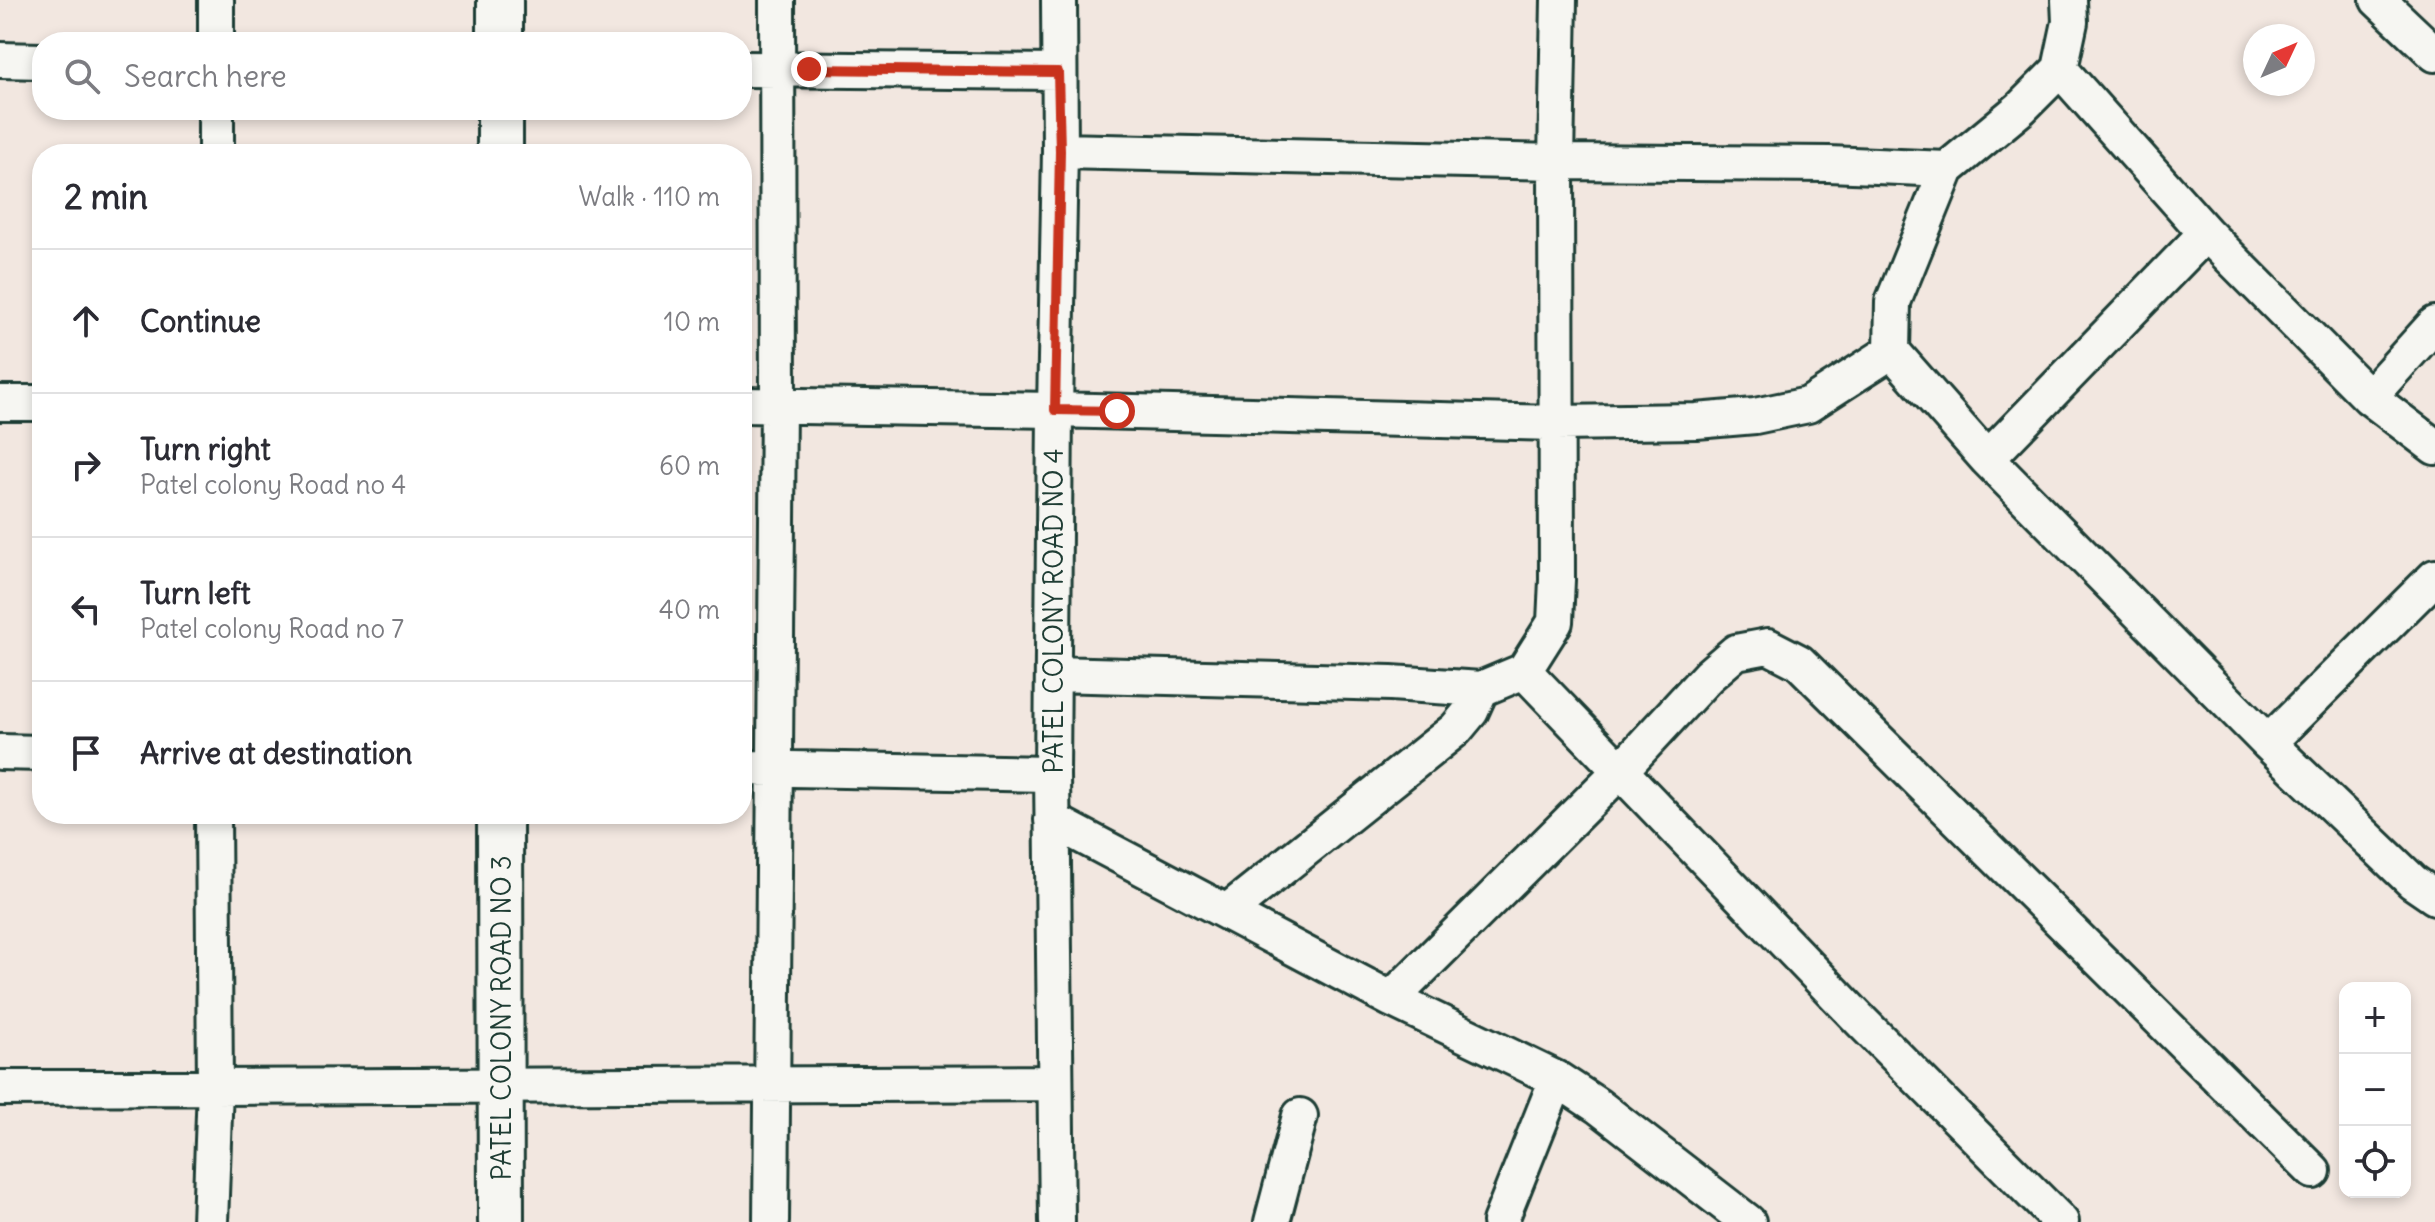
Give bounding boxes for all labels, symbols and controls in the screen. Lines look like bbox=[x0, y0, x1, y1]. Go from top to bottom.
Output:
north arrow bbox=[2243, 24, 2315, 96]
search box bbox=[32, 32, 752, 120]
route end bbox=[791, 51, 827, 87]
icon: search bbox=[60, 54, 104, 98]
text: Search here bbox=[124, 57, 287, 95]
text: 2 min bbox=[64, 175, 148, 218]
text: Walk · 110 m bbox=[578, 180, 720, 213]
icon: ahead bbox=[64, 299, 108, 343]
text: Continue bbox=[140, 302, 261, 340]
text: 10 m bbox=[664, 305, 720, 338]
route start bbox=[1099, 393, 1135, 429]
text: Turn right bbox=[140, 430, 271, 468]
icon: right bbox=[64, 443, 108, 487]
street label: PATEL COLONY ROAD NO 4 bbox=[1037, 448, 1070, 774]
text: 60 m bbox=[659, 449, 720, 482]
text: Patel colony Road no 4 bbox=[140, 468, 406, 501]
text: Turn left bbox=[140, 574, 251, 612]
icon: left bbox=[64, 587, 108, 631]
text: 40 m bbox=[659, 593, 720, 626]
text: Patel colony Road no 7 bbox=[140, 612, 404, 645]
icon: arrive bbox=[64, 731, 108, 775]
text: Arrive at destination bbox=[140, 734, 412, 772]
street label: PATEL COLONY ROAD NO 3 bbox=[485, 855, 518, 1181]
map controls bbox=[2339, 982, 2411, 1198]
button: + bbox=[2339, 982, 2411, 1054]
button: − bbox=[2339, 1054, 2411, 1126]
button: locate bbox=[2339, 1126, 2411, 1198]

